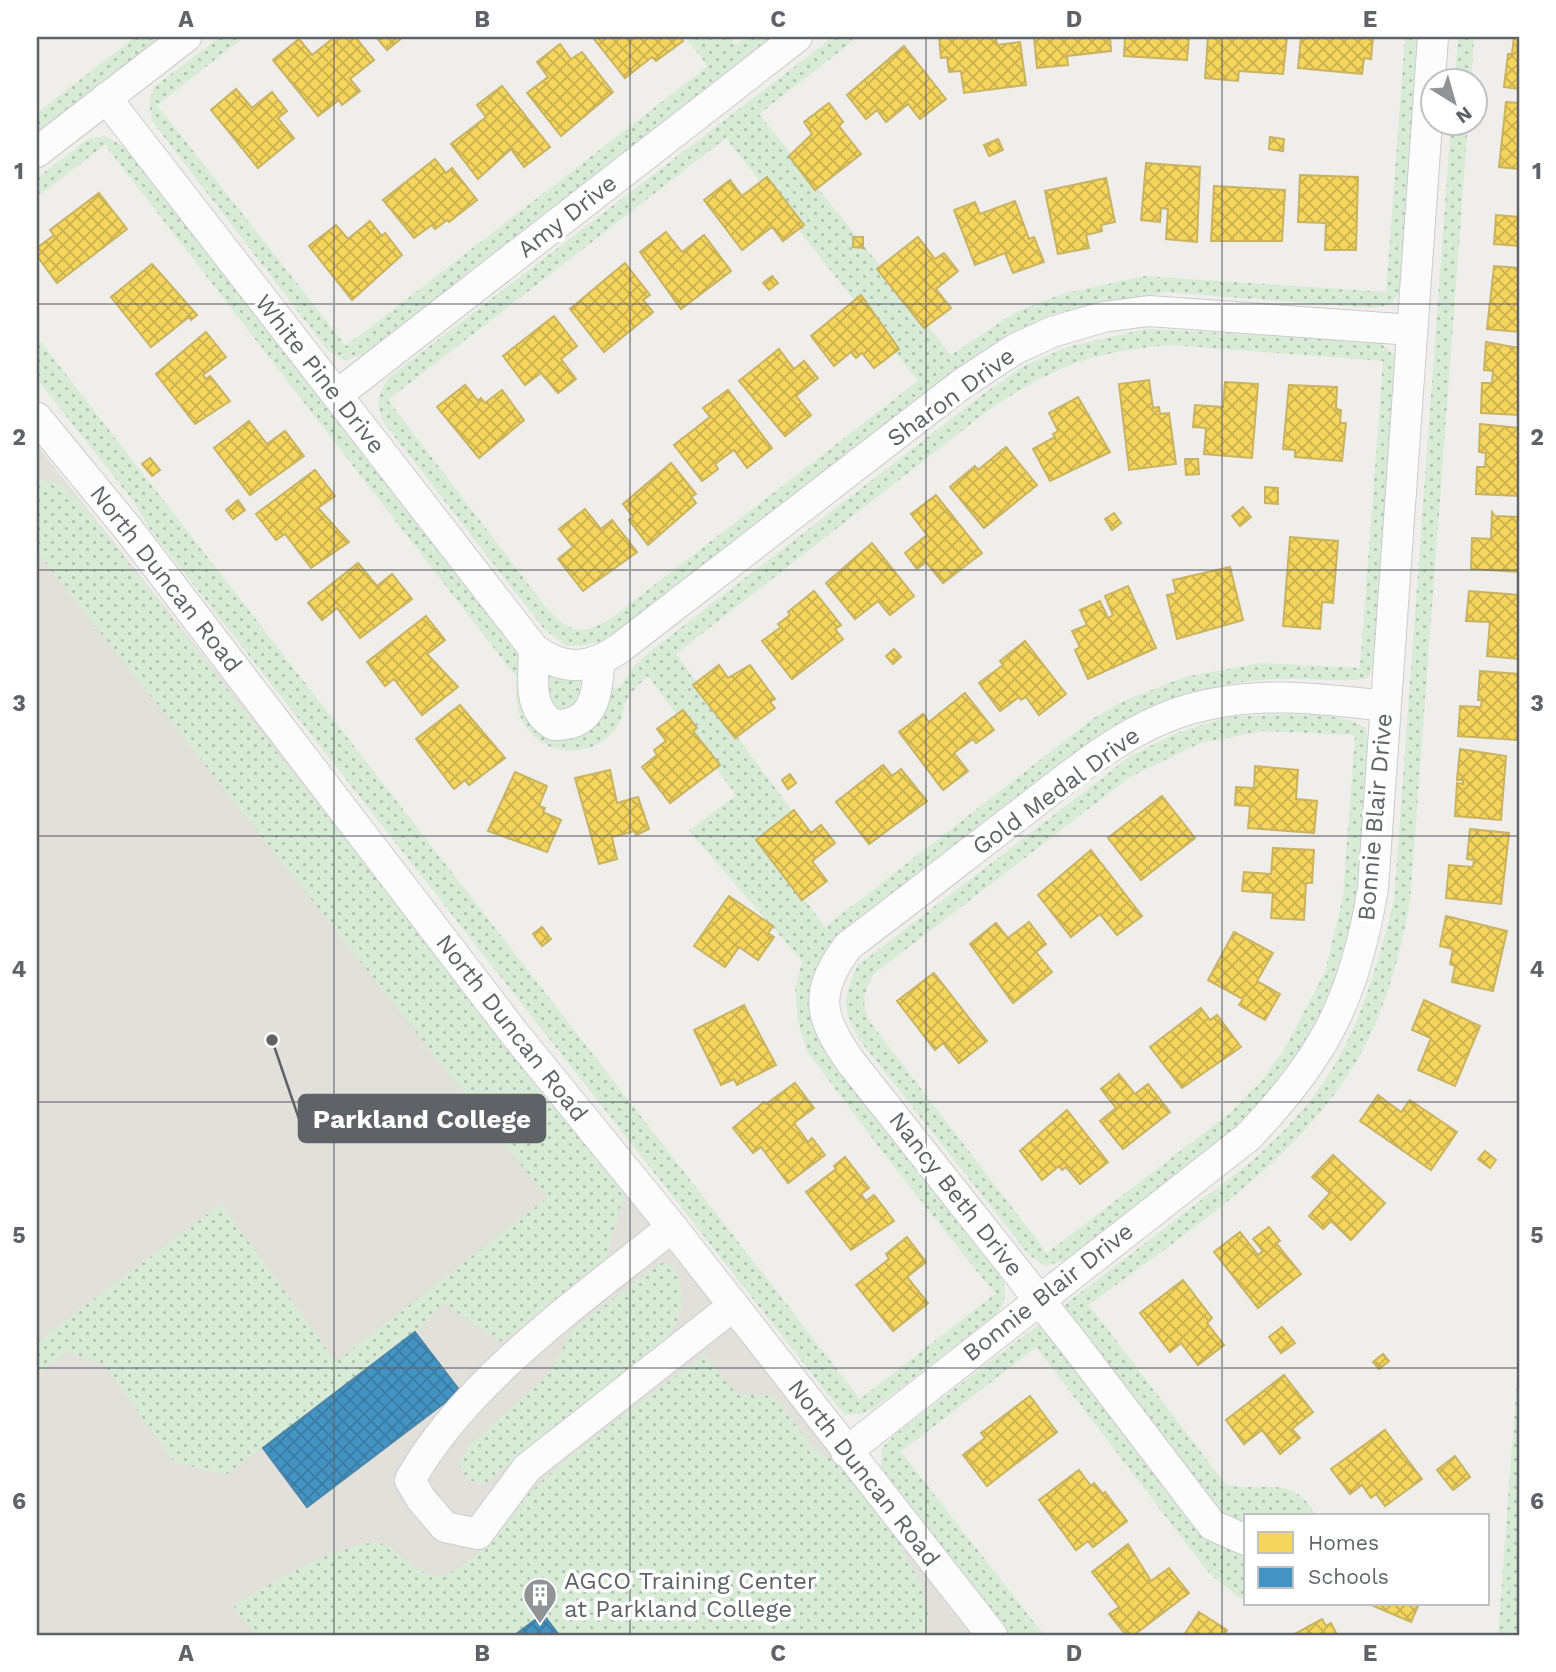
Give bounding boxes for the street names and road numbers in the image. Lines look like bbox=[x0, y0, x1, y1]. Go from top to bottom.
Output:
street label: Amy Drive bbox=[512, 169, 622, 263]
street label: White Pine Drive bbox=[249, 289, 391, 459]
street label: Sharon Drive bbox=[882, 341, 1020, 453]
street label: North Duncan Road bbox=[84, 480, 248, 678]
street label: Bonnie Blair Drive bbox=[1352, 712, 1398, 922]
street label: Gold Medal Drive bbox=[967, 721, 1145, 861]
street label: North Duncan Road bbox=[430, 929, 594, 1127]
street label: Nancy Beth Drive bbox=[883, 1106, 1029, 1282]
street label: Bonnie Blair Drive bbox=[957, 1217, 1139, 1367]
street label: North Duncan Road bbox=[782, 1374, 946, 1572]

